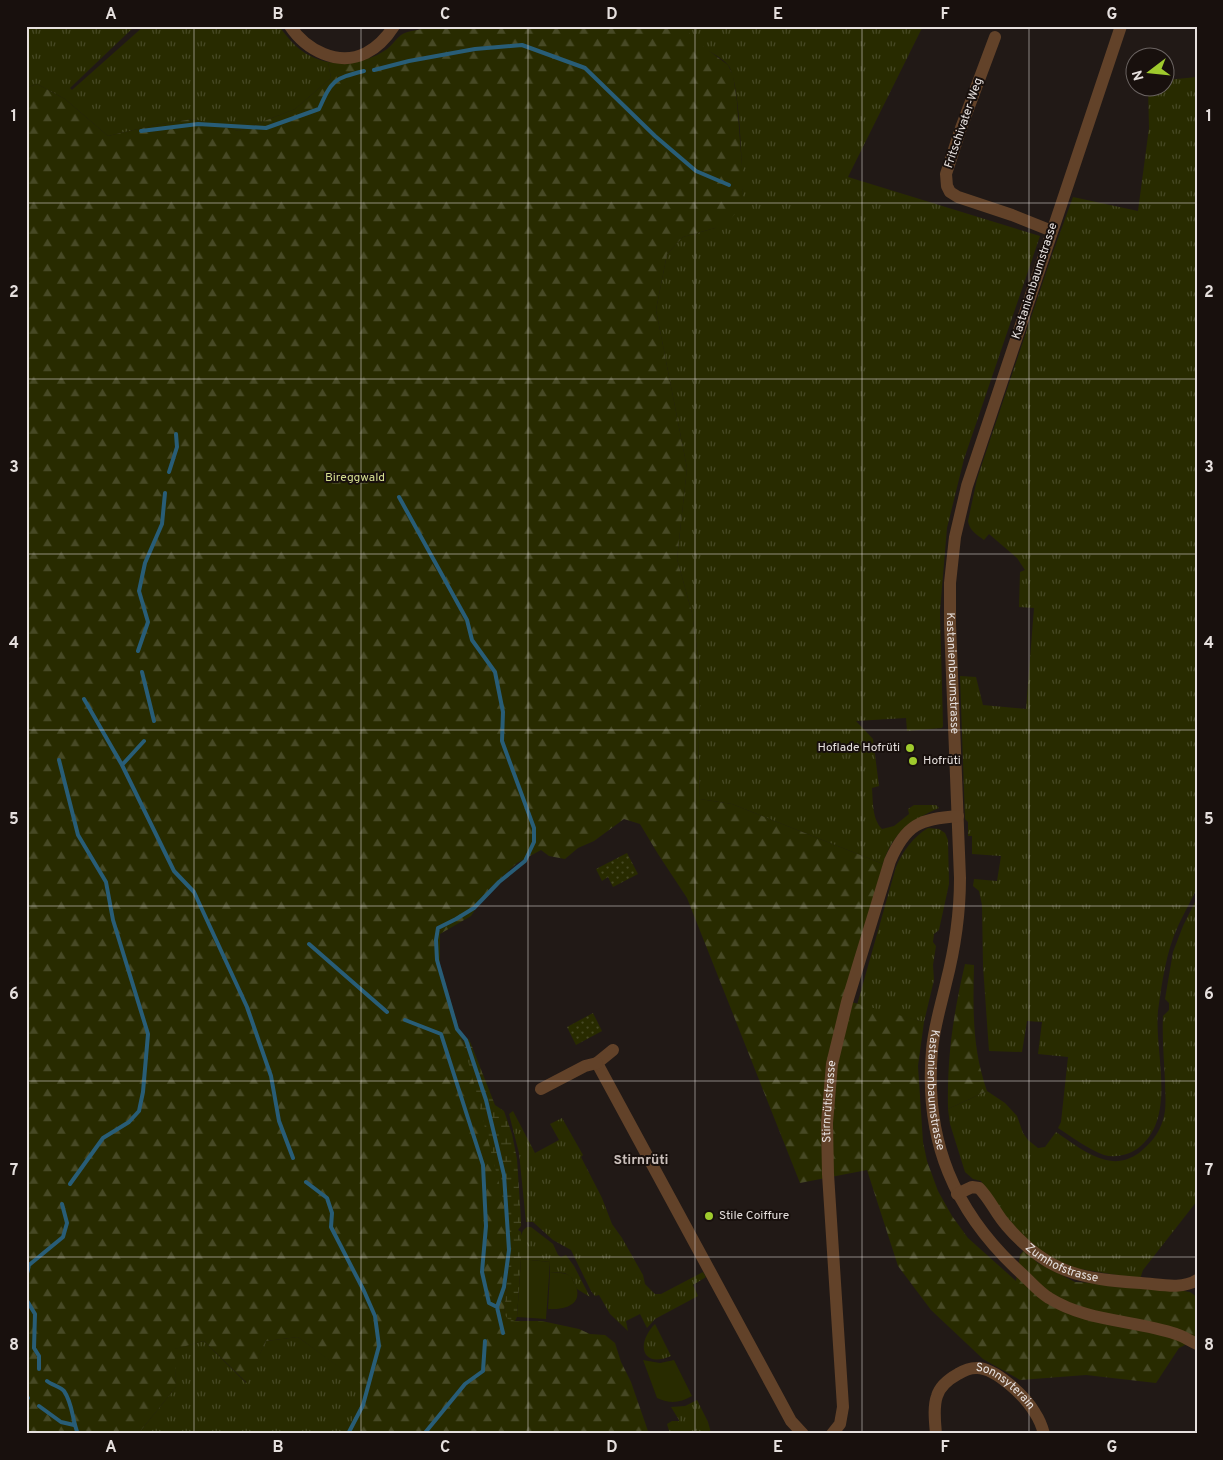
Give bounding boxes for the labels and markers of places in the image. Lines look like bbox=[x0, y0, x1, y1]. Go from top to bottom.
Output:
place label: Hoflade Hofrüti bbox=[818, 740, 900, 756]
marker: Hoflade Hofrüti bbox=[904, 742, 916, 754]
place label: Hofrüti bbox=[923, 753, 961, 769]
marker: Hofrüti bbox=[907, 755, 919, 767]
place label: Stile Coiffure bbox=[719, 1208, 789, 1224]
marker: Stile Coiffure bbox=[703, 1210, 715, 1222]

